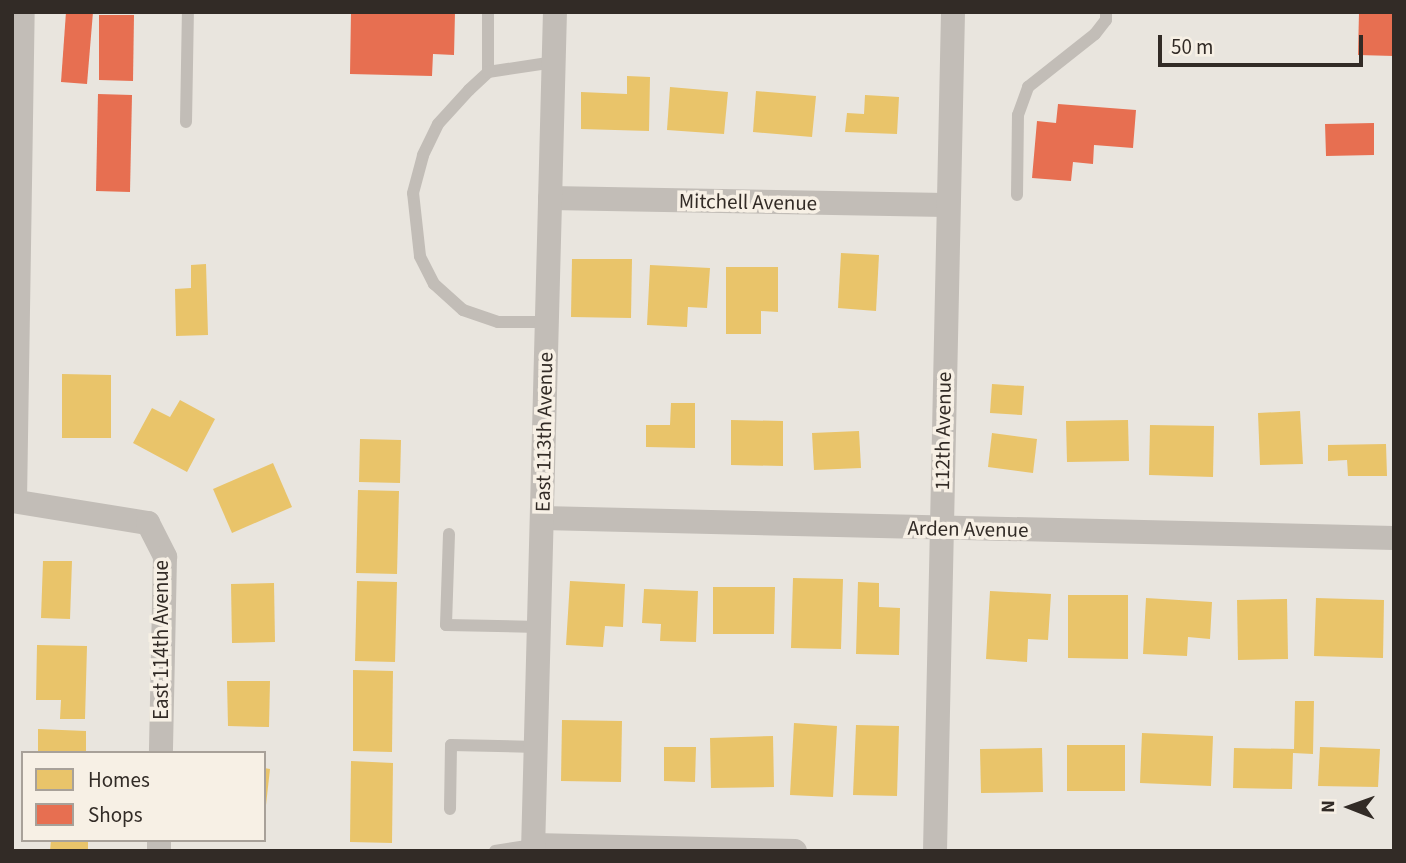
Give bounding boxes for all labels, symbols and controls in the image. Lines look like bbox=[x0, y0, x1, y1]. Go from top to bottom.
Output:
scale bar bbox=[1161, 21, 1366, 65]
text: 50 m bbox=[1171, 32, 1213, 62]
street label: Mitchell Avenue bbox=[679, 188, 817, 216]
street label: East 113th Avenue bbox=[530, 352, 558, 512]
street label: 112th Avenue bbox=[929, 371, 957, 491]
street label: Arden Avenue bbox=[907, 515, 1029, 543]
street label: East 114th Avenue bbox=[148, 560, 174, 720]
legend bbox=[21, 751, 266, 842]
text: Homes bbox=[88, 765, 150, 795]
north arrow bbox=[1315, 772, 1385, 842]
text: Shops bbox=[88, 800, 142, 830]
text: N bbox=[1315, 800, 1342, 813]

